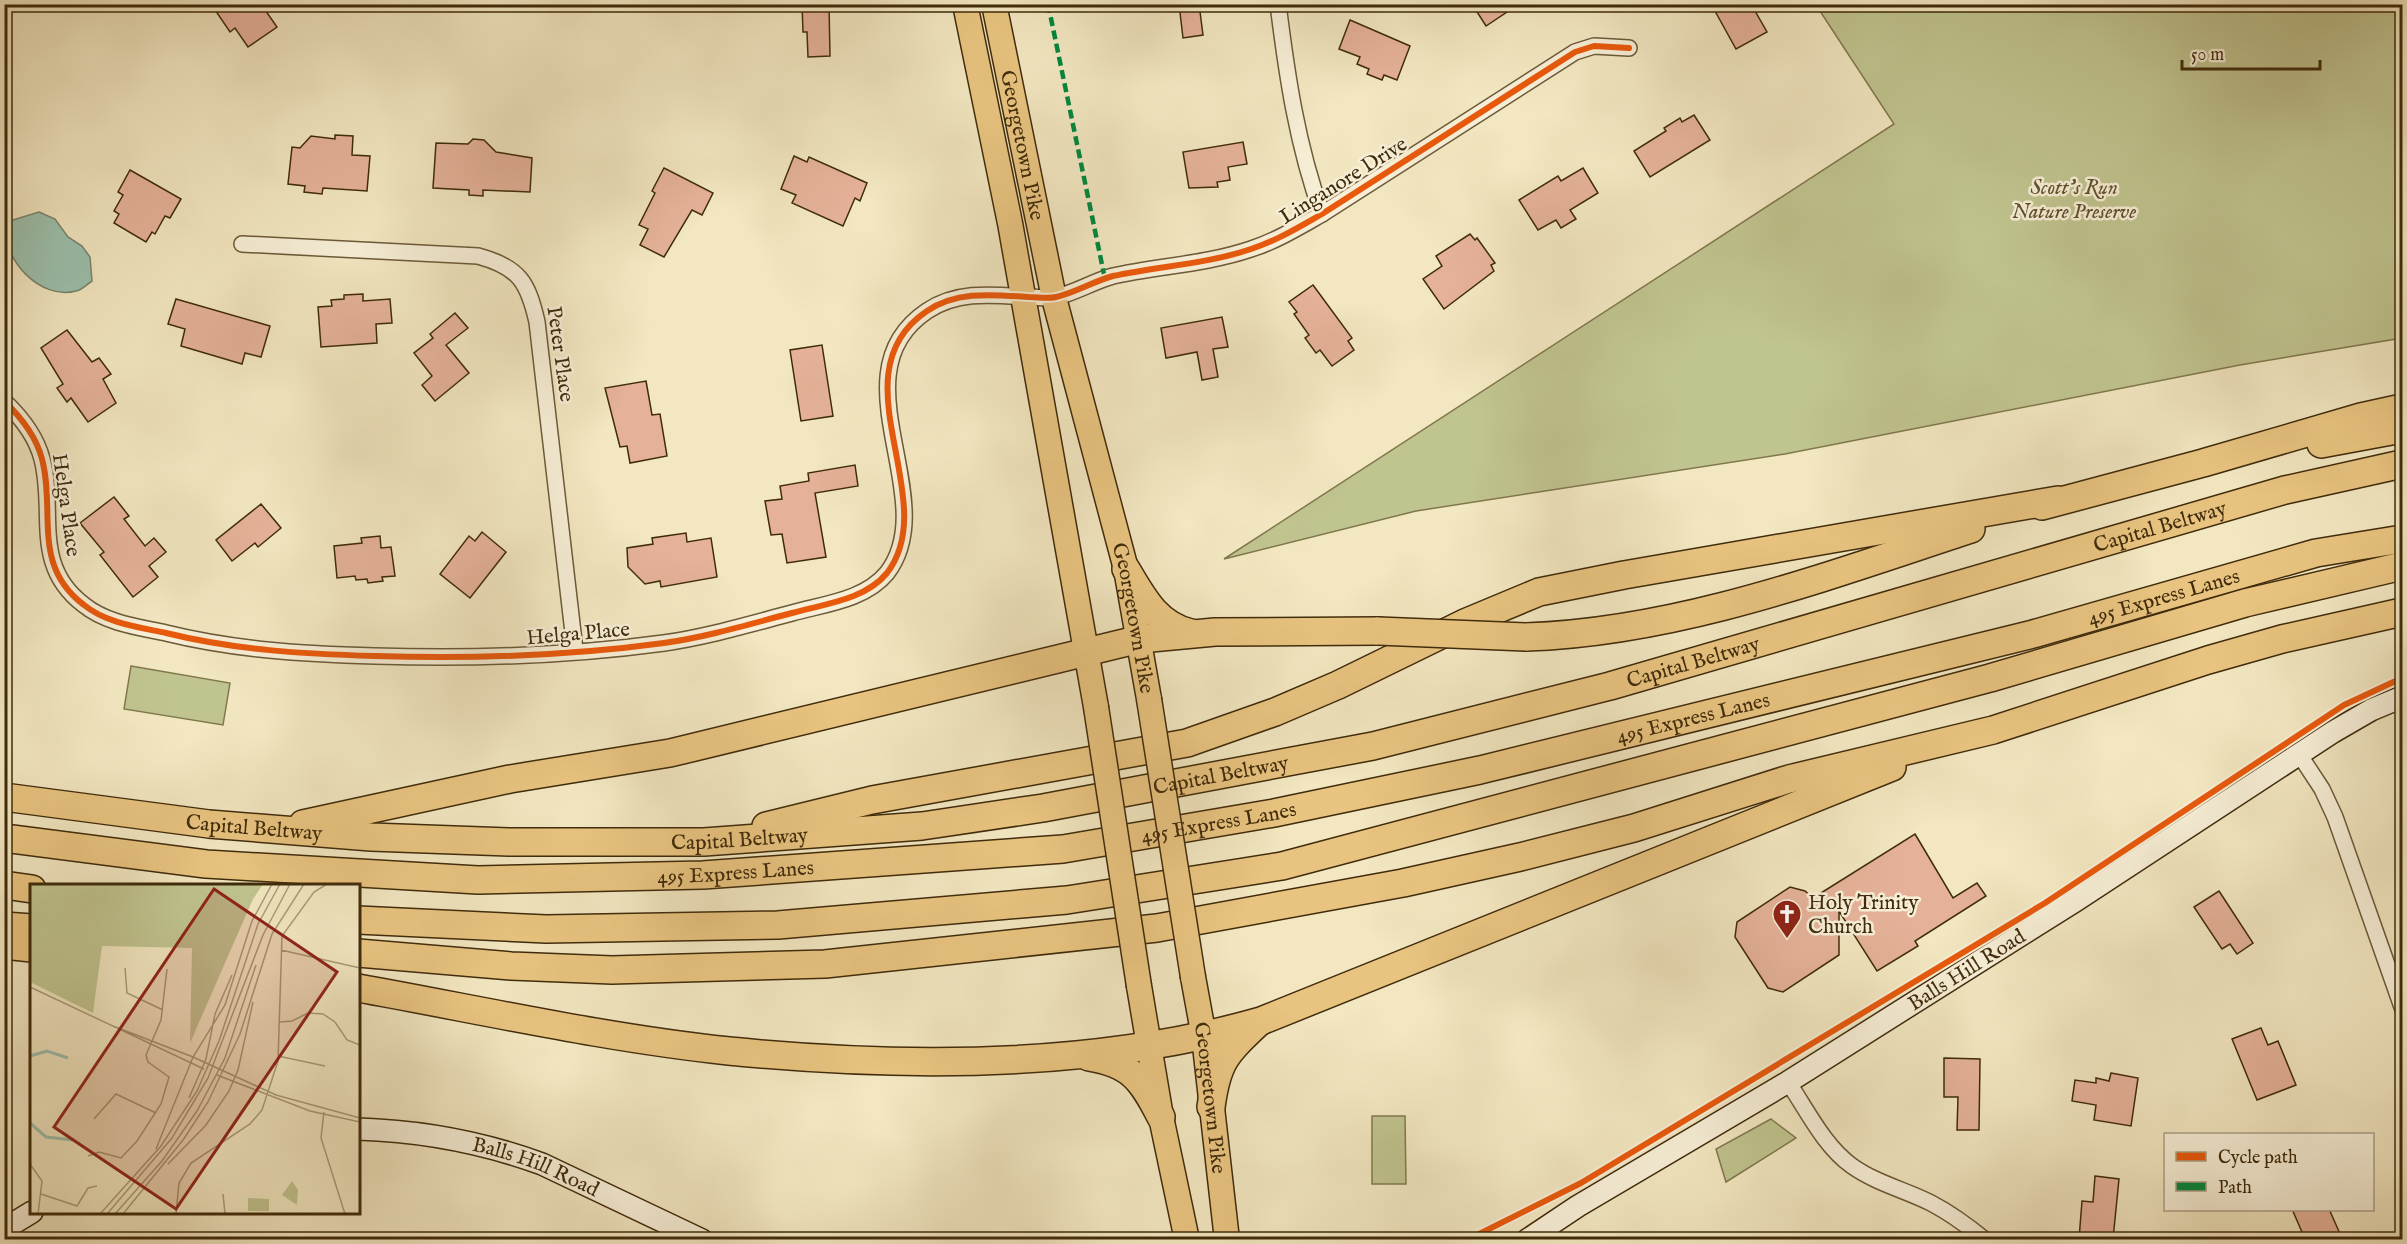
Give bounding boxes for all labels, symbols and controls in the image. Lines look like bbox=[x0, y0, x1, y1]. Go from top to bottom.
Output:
scale bar bbox=[2182, 33, 2320, 71]
text: 50 m bbox=[2191, 44, 2224, 67]
street label: Georgetown Pike bbox=[993, 68, 1050, 223]
street label: Linganore Drive bbox=[1275, 131, 1413, 231]
park label: Scott's Run Nature Preserve bbox=[2012, 175, 2136, 226]
street label: Peter Place bbox=[539, 305, 580, 404]
street label: Helga Place bbox=[45, 452, 86, 559]
street label: Capital Beltway bbox=[2091, 496, 2230, 560]
street label: Georgetown Pike bbox=[1105, 540, 1160, 696]
street label: 495 Express Lanes bbox=[2085, 563, 2243, 633]
street label: Helga Place bbox=[525, 616, 631, 652]
street label: Capital Beltway bbox=[1624, 631, 1764, 695]
street label: 495 Express Lanes bbox=[1614, 687, 1773, 751]
street label: Capital Beltway bbox=[1151, 750, 1291, 802]
street label: 495 Express Lanes bbox=[1139, 797, 1299, 850]
street label: Capital Beltway bbox=[184, 809, 324, 848]
street label: Capital Beltway bbox=[671, 822, 810, 857]
street label: 495 Express Lanes bbox=[657, 855, 815, 891]
inset map bbox=[30, 884, 360, 1214]
place label: Holy Trinity Church bbox=[1808, 890, 1919, 941]
church icon: Holy Trinity Church bbox=[1771, 898, 1803, 940]
street label: Balls Hill Road bbox=[1903, 923, 2032, 1018]
street label: Georgetown Pike bbox=[1186, 1020, 1231, 1176]
street label: Balls Hill Road bbox=[469, 1132, 604, 1204]
legend bbox=[2164, 1133, 2374, 1211]
text: Cycle path bbox=[2218, 1147, 2298, 1170]
text: Path bbox=[2218, 1177, 2252, 1200]

